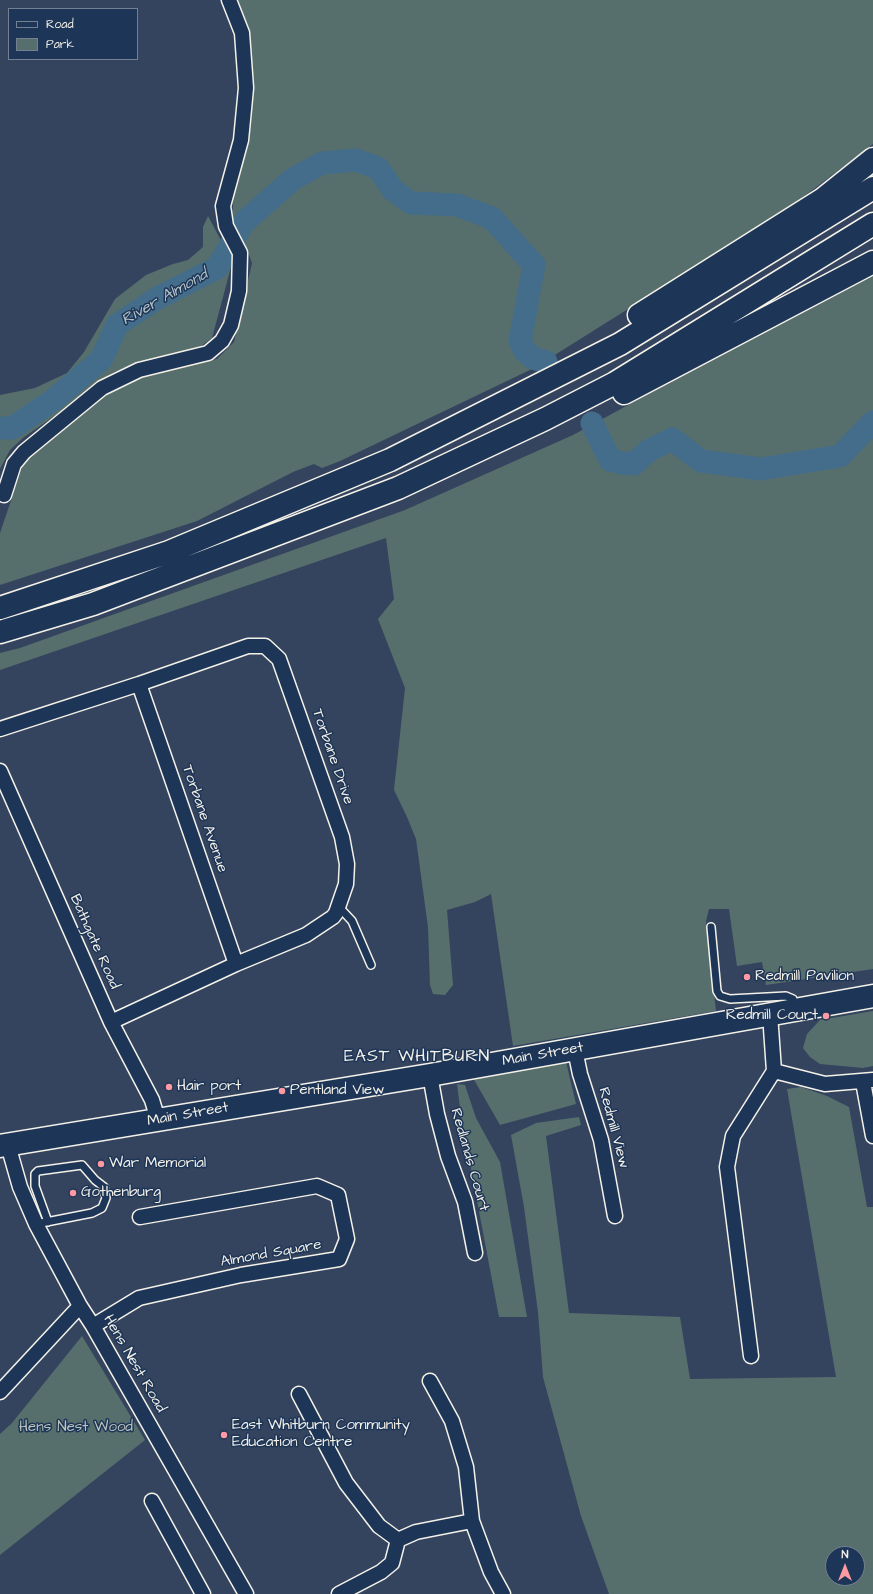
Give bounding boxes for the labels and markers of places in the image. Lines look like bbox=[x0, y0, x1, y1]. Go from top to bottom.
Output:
place label: Redmill Pavilion bbox=[755, 968, 854, 986]
marker: Redmill Pavilion bbox=[742, 972, 752, 982]
place label: Redmill Court bbox=[726, 1007, 818, 1025]
marker: Redmill Court bbox=[821, 1011, 831, 1021]
place label: Hair port bbox=[177, 1078, 241, 1096]
marker: Hair port bbox=[164, 1082, 174, 1092]
place label: Pentland View bbox=[290, 1082, 384, 1100]
marker: Pentland View bbox=[277, 1086, 287, 1096]
place label: War Memorial bbox=[109, 1155, 206, 1173]
marker: War Memorial bbox=[96, 1159, 106, 1169]
place label: Gothenburg bbox=[81, 1184, 161, 1202]
marker: Gothenburg bbox=[68, 1188, 78, 1198]
place label: East Whitburn Community Education Centre bbox=[232, 1417, 410, 1452]
marker: East Whitburn Community Education Centre bbox=[219, 1430, 229, 1440]

